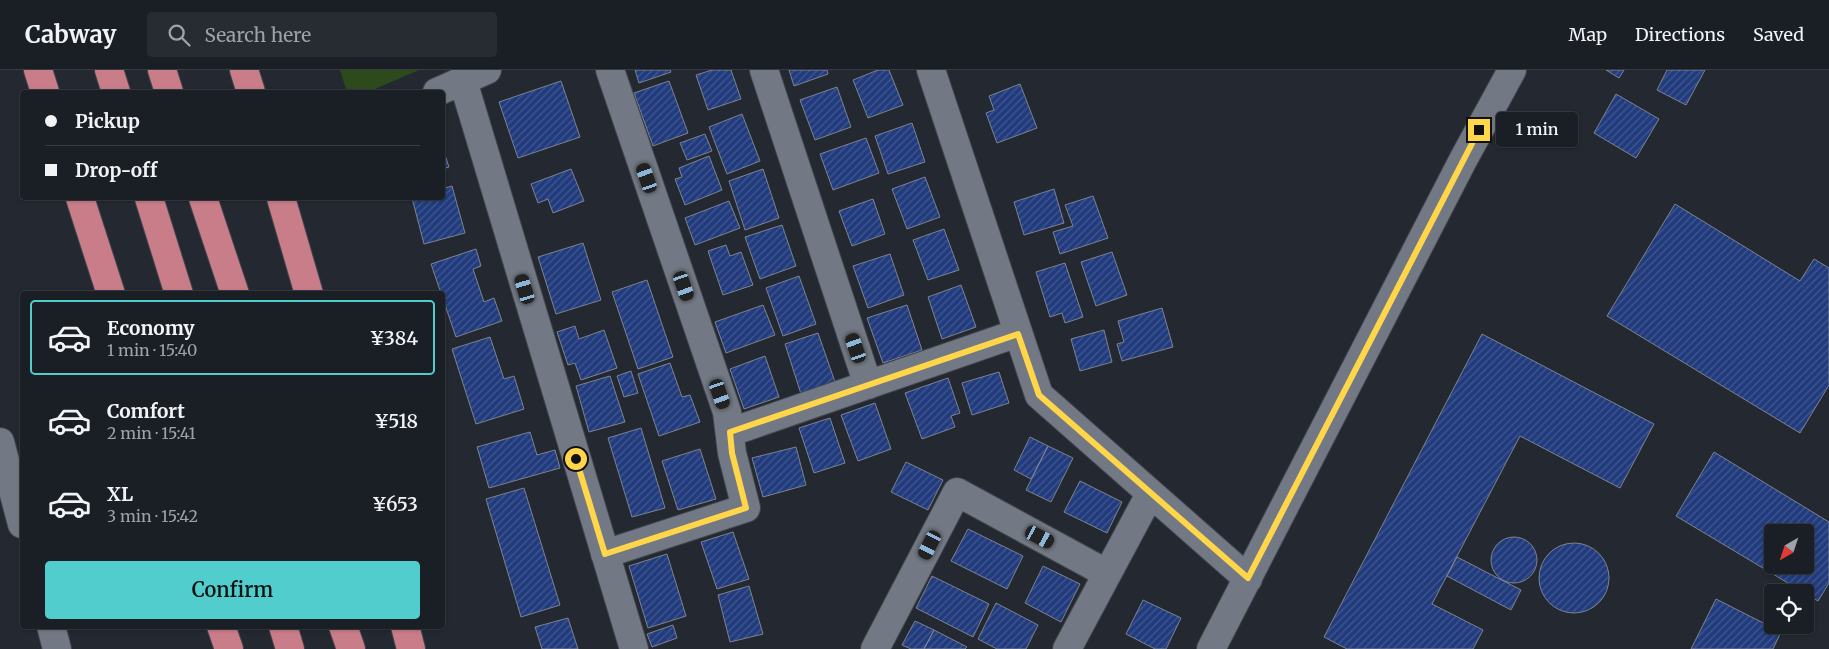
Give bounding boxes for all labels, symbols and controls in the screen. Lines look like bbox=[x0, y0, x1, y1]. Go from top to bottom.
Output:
search box bbox=[147, 12, 497, 57]
text: Cabway bbox=[25, 19, 117, 50]
icon: search bbox=[165, 21, 193, 49]
text: Search here bbox=[205, 23, 311, 47]
text: Map bbox=[1569, 23, 1607, 46]
text: Directions bbox=[1635, 23, 1725, 46]
text: Saved bbox=[1753, 23, 1804, 46]
text: Pickup bbox=[75, 109, 140, 133]
callout: 1 min bbox=[1496, 112, 1579, 148]
route end bbox=[1468, 119, 1490, 141]
text: 1 min bbox=[1515, 119, 1559, 139]
text: Drop-off bbox=[75, 158, 157, 182]
car bbox=[635, 161, 658, 195]
car bbox=[672, 269, 695, 303]
car bbox=[513, 272, 536, 306]
icon: car bbox=[47, 315, 92, 360]
text: Economy bbox=[107, 316, 195, 340]
text: ¥384 bbox=[370, 326, 418, 350]
car bbox=[844, 331, 867, 365]
text: 1 min · 15:40 bbox=[107, 340, 197, 360]
car bbox=[708, 377, 731, 411]
icon: car bbox=[47, 398, 92, 443]
text: Comfort bbox=[107, 399, 185, 423]
text: ¥518 bbox=[374, 409, 418, 433]
text: 2 min · 15:41 bbox=[107, 423, 196, 443]
route start bbox=[565, 448, 587, 470]
icon: car bbox=[47, 481, 92, 526]
text: XL bbox=[107, 482, 133, 506]
text: ¥653 bbox=[372, 492, 418, 516]
text: 3 min · 15:42 bbox=[107, 506, 198, 526]
car bbox=[1023, 523, 1056, 551]
north arrow bbox=[1764, 524, 1814, 574]
map controls bbox=[1764, 524, 1814, 634]
car bbox=[916, 528, 943, 562]
button: Confirm bbox=[45, 561, 420, 619]
button: locate bbox=[1764, 584, 1814, 634]

